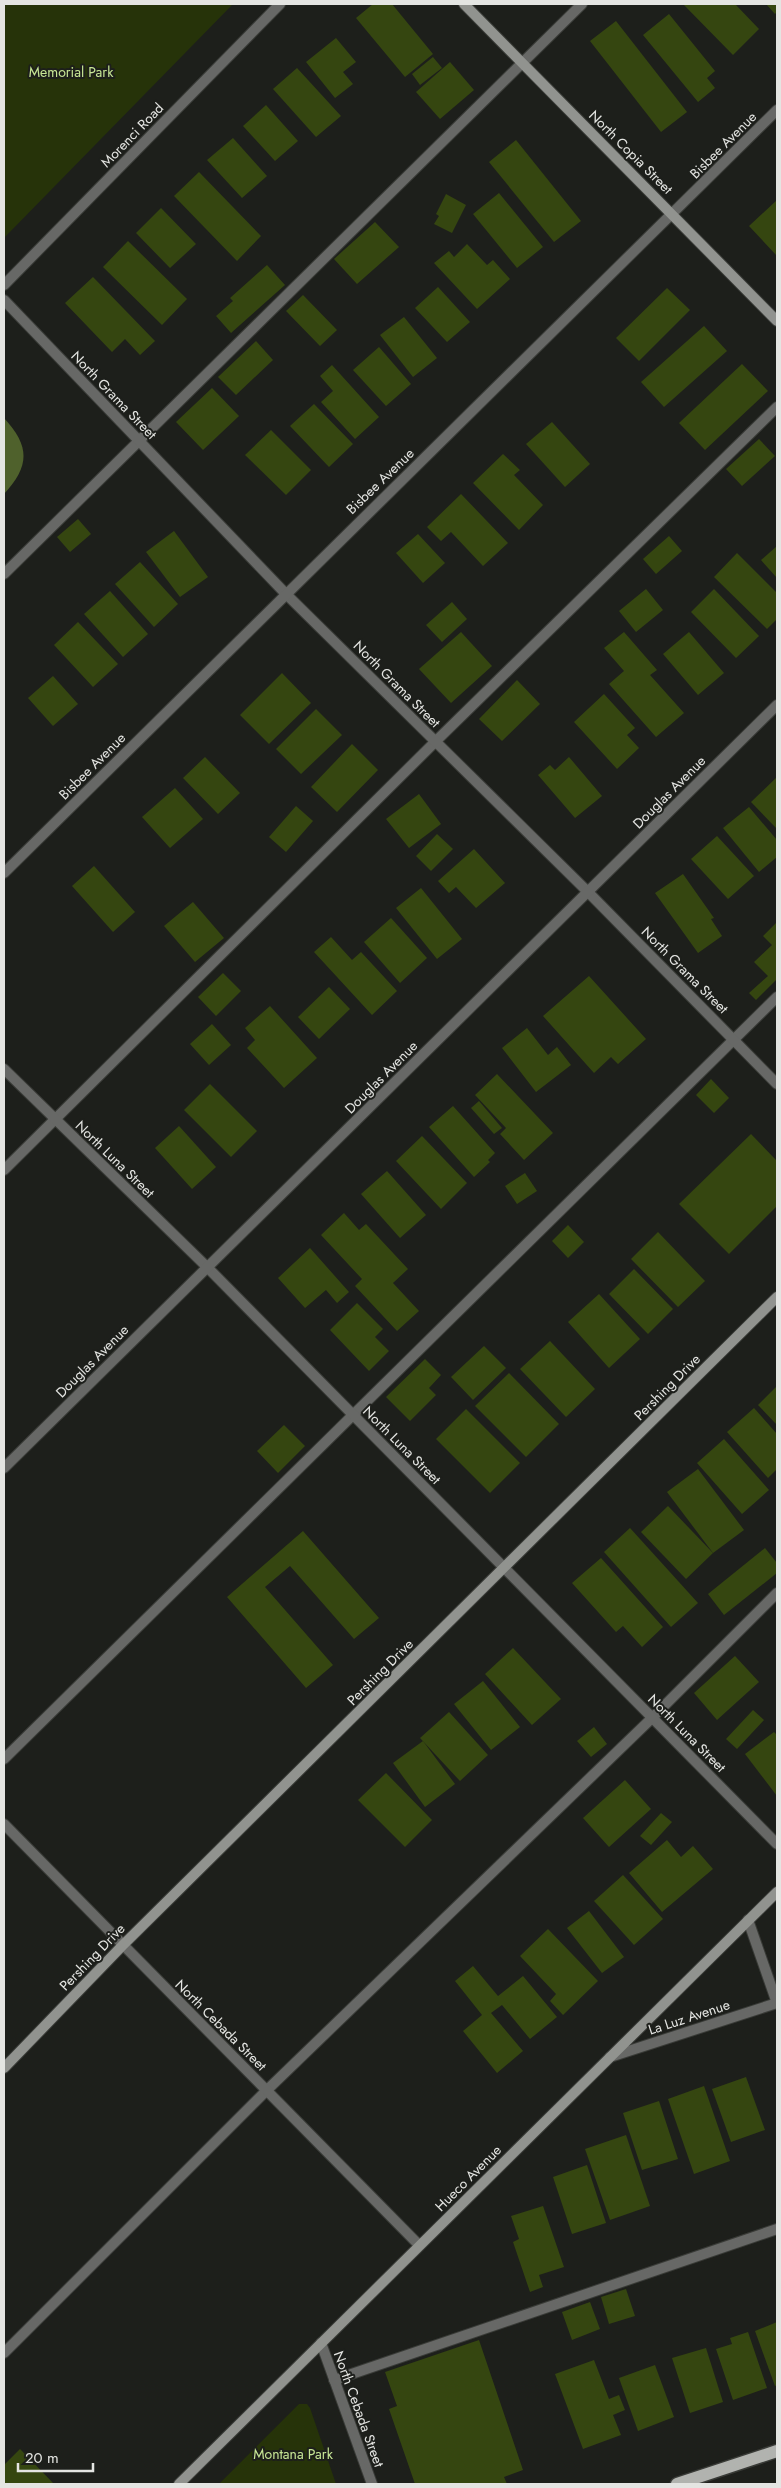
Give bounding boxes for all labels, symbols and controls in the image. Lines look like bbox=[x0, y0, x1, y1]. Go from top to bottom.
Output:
park label: Memorial Park bbox=[29, 62, 114, 82]
street label: Morenci Road bbox=[96, 98, 168, 172]
street label: North Copia Street bbox=[585, 106, 678, 199]
street label: Bisbee Avenue bbox=[685, 107, 761, 183]
street label: North Grama Street bbox=[67, 346, 162, 444]
street label: Bisbee Avenue bbox=[342, 443, 418, 519]
street label: North Grama Street bbox=[349, 636, 445, 732]
street label: Bisbee Avenue bbox=[54, 728, 130, 804]
street label: Douglas Avenue bbox=[628, 751, 710, 833]
street label: North Grama Street bbox=[637, 922, 733, 1018]
street label: Douglas Avenue bbox=[340, 1036, 422, 1118]
street label: North Luna Street bbox=[71, 1116, 160, 1203]
street label: Douglas Avenue bbox=[51, 1320, 133, 1402]
street label: Pershing Drive bbox=[629, 1349, 705, 1425]
street label: North Luna Street bbox=[358, 1401, 446, 1489]
street label: Pershing Drive bbox=[342, 1634, 418, 1710]
street label: North Luna Street bbox=[643, 1689, 731, 1777]
street label: Pershing Drive bbox=[55, 1919, 129, 1995]
street label: North Cebada Street bbox=[171, 1975, 272, 2076]
street label: La Luz Avenue bbox=[646, 1994, 732, 2040]
street label: Hueco Avenue bbox=[430, 2140, 506, 2216]
street label: North Cebada Street bbox=[329, 2348, 389, 2470]
scale bar bbox=[18, 2440, 92, 2472]
park label: Montana Park bbox=[253, 2444, 334, 2464]
text: 20 m bbox=[25, 2447, 59, 2469]

